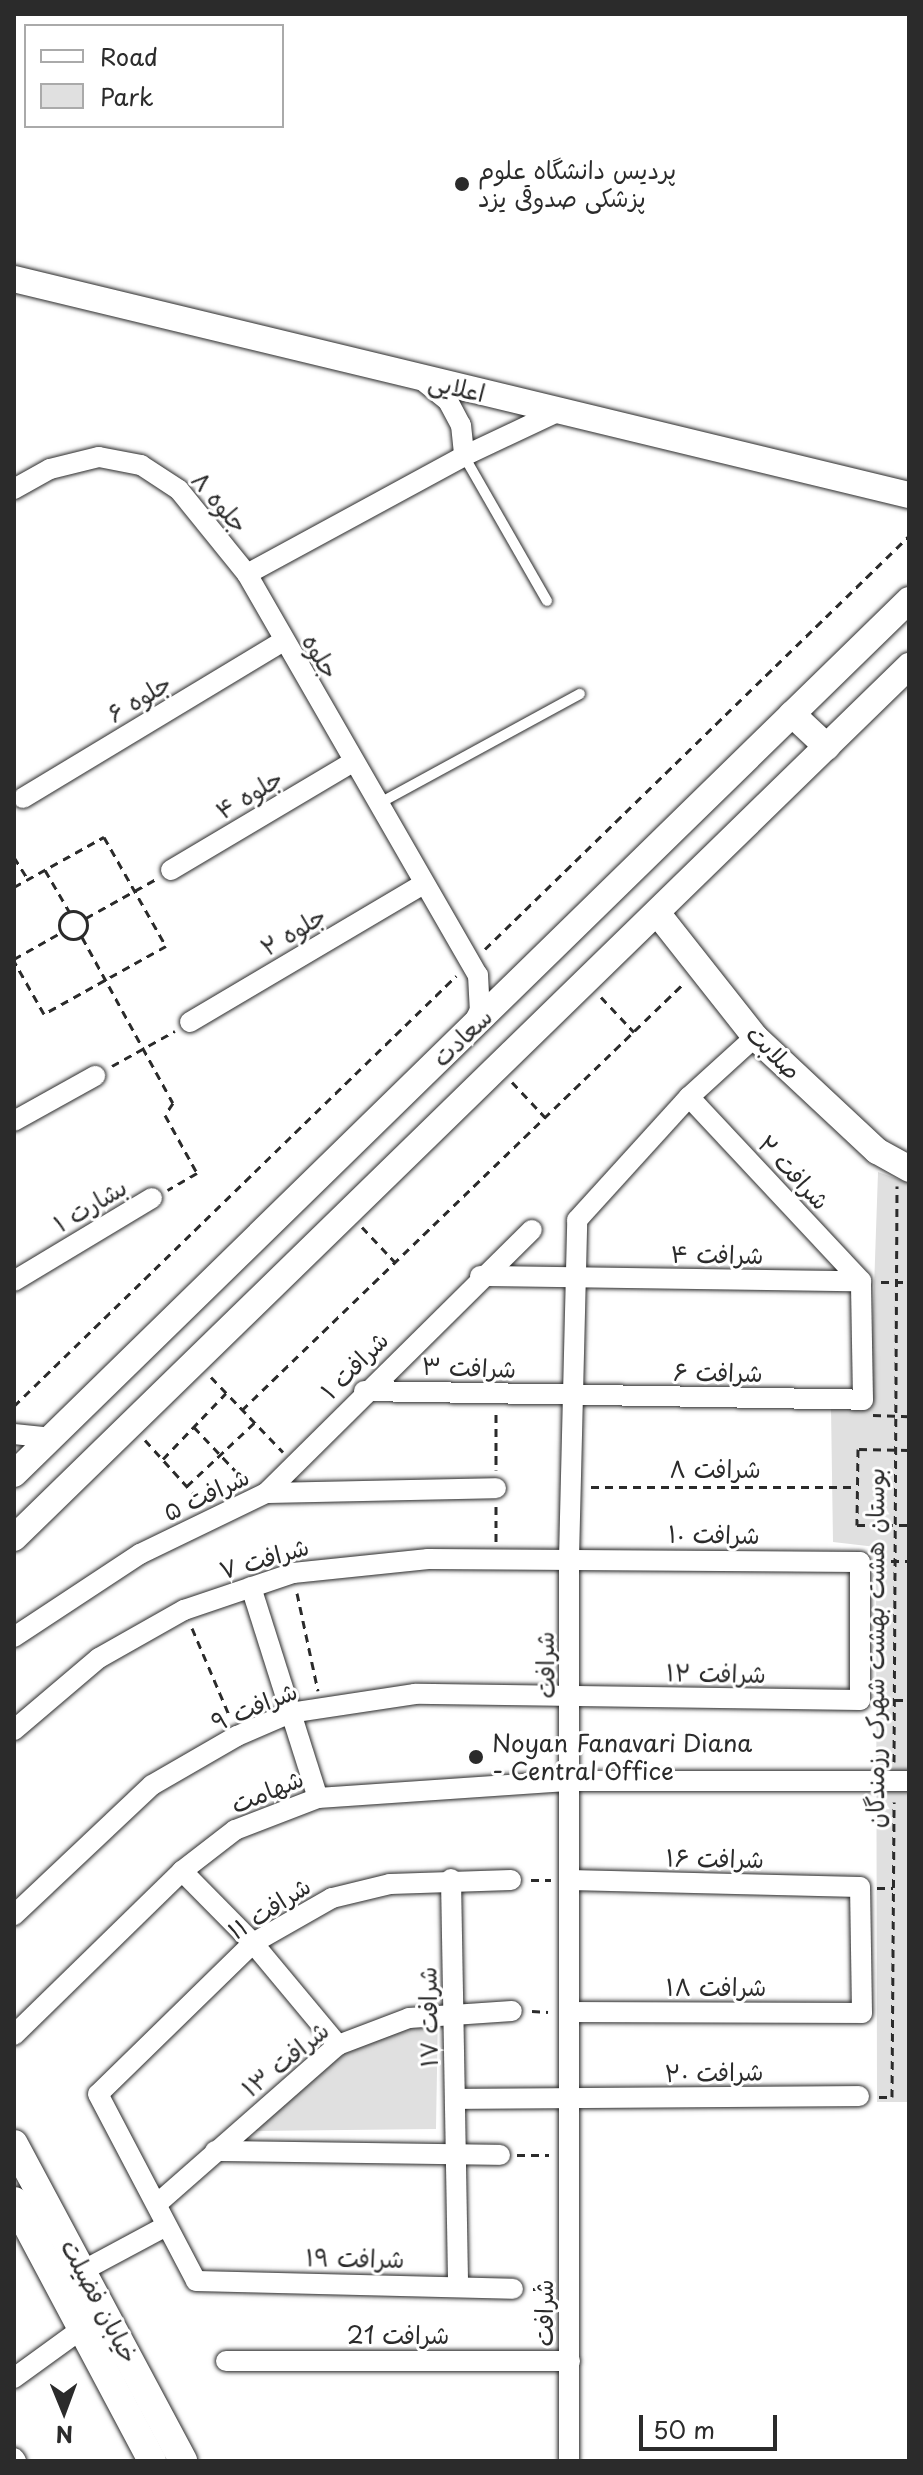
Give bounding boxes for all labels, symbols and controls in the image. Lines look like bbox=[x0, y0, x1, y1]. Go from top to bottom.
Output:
legend bbox=[24, 24, 284, 128]
text: Road bbox=[100, 38, 158, 74]
text: Park bbox=[100, 78, 154, 114]
place label: پردیس دانشگاه علوم پزشکی صدوقی یزد bbox=[478, 156, 676, 212]
marker: پردیس دانشگاه علوم پزشکی صدوقی یزد bbox=[453, 175, 471, 193]
street label: اعلایی bbox=[426, 367, 488, 407]
street label: جلوه ۸ bbox=[186, 466, 254, 538]
street label: جلوه bbox=[297, 628, 345, 684]
street label: جلوه ۶ bbox=[102, 668, 176, 728]
street label: جلوه ۴ bbox=[210, 763, 288, 825]
street label: جلوه ۲ bbox=[255, 900, 331, 962]
street label: سعادت bbox=[426, 1002, 498, 1072]
street label: صلابت bbox=[741, 1019, 807, 1085]
street label: شرافت ۲ bbox=[752, 1129, 836, 1215]
street label: بشارت ۱ bbox=[48, 1172, 132, 1238]
street label: شرافت ۴ bbox=[670, 1239, 764, 1269]
street label: شرافت ۱ bbox=[314, 1325, 394, 1405]
street label: شرافت ۳ bbox=[421, 1351, 517, 1383]
street label: شرافت ۶ bbox=[673, 1357, 763, 1387]
street label: شرافت ۸ bbox=[669, 1455, 761, 1483]
street label: شرافت ۵ bbox=[158, 1462, 254, 1526]
street label: بوستان هشت بهشت شهرک رزمندگان bbox=[861, 1468, 889, 1828]
street label: شرافت ۱۰ bbox=[668, 1519, 760, 1549]
street label: شرافت ۷ bbox=[216, 1531, 312, 1585]
street label: شرافت bbox=[530, 1631, 560, 1699]
street label: شرافت ۱۲ bbox=[666, 1658, 766, 1688]
street label: شرافت ۹ bbox=[207, 1676, 301, 1736]
place label: Noyan Fanavari Diana - Central Office bbox=[492, 1729, 752, 1785]
marker: Noyan Fanavari Diana - Central Office bbox=[467, 1748, 485, 1766]
street label: شهامت bbox=[227, 1763, 307, 1819]
street label: شرافت ۱۶ bbox=[666, 1843, 764, 1873]
street label: شرافت ۱۱ bbox=[222, 1871, 316, 1945]
street label: شرافت ۱۷ bbox=[413, 1966, 443, 2068]
street label: شرافت ۱۸ bbox=[666, 1973, 766, 2001]
street label: شرافت ۱۳ bbox=[236, 2015, 334, 2103]
street label: شرافت ۲۰ bbox=[664, 2057, 764, 2087]
street label: خیابان فضیلت bbox=[55, 2234, 145, 2368]
street label: شرافت ۱۹ bbox=[305, 2243, 405, 2273]
street label: شرافت bbox=[530, 2279, 558, 2347]
street label: شرافت 21 bbox=[347, 2321, 449, 2349]
north arrow bbox=[24, 2371, 104, 2451]
scale bar bbox=[643, 2399, 781, 2449]
text: 50 m bbox=[653, 2411, 715, 2447]
text: N bbox=[55, 2419, 73, 2452]

